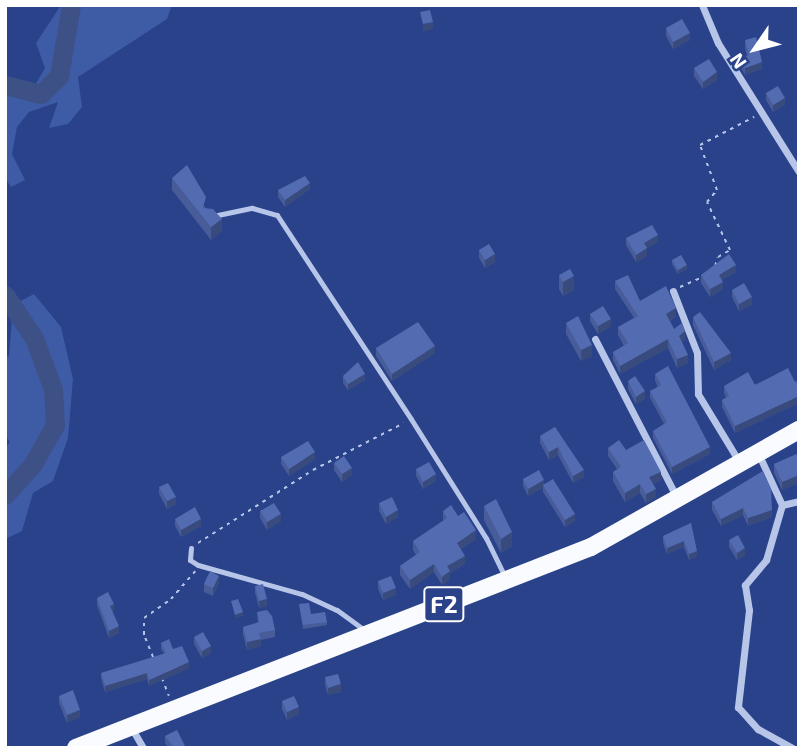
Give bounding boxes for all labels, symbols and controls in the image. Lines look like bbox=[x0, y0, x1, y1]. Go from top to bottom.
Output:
north arrow bbox=[720, 14, 790, 84]
text: N bbox=[724, 49, 751, 74]
road number: F2 bbox=[423, 584, 465, 624]

